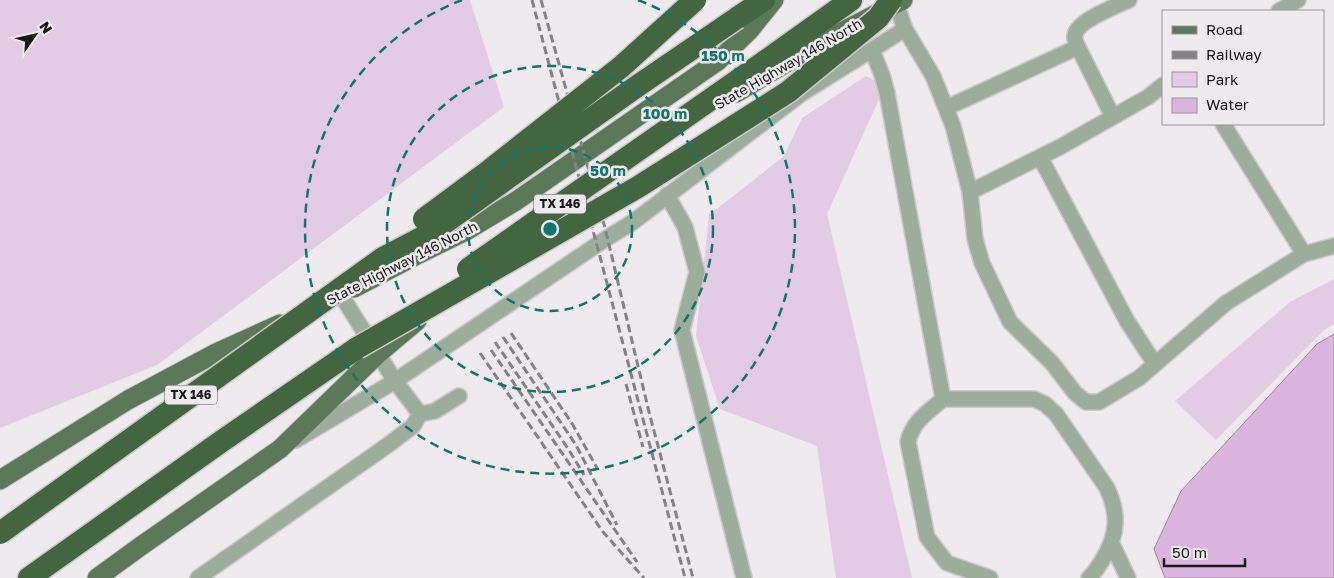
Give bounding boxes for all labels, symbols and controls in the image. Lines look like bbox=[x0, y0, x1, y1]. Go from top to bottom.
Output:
north arrow bbox=[10, 10, 60, 60]
legend bbox=[1162, 10, 1324, 125]
street label: State Highway 146 North bbox=[711, 14, 864, 113]
text: N bbox=[36, 18, 56, 37]
text: Road bbox=[1206, 20, 1243, 38]
text: Railway bbox=[1206, 45, 1262, 63]
text: 150 m bbox=[701, 46, 745, 64]
text: Park bbox=[1206, 70, 1239, 88]
text: Water bbox=[1206, 95, 1249, 113]
text: 100 m bbox=[643, 104, 687, 122]
text: 50 m bbox=[590, 161, 626, 179]
road number: TX 146 bbox=[534, 194, 586, 213]
street label: State Highway 146 North bbox=[323, 217, 480, 308]
centre of rings bbox=[541, 220, 559, 238]
road number: TX 146 bbox=[165, 386, 217, 404]
scale bar bbox=[1164, 536, 1245, 568]
text: 50 m bbox=[1172, 543, 1207, 561]

